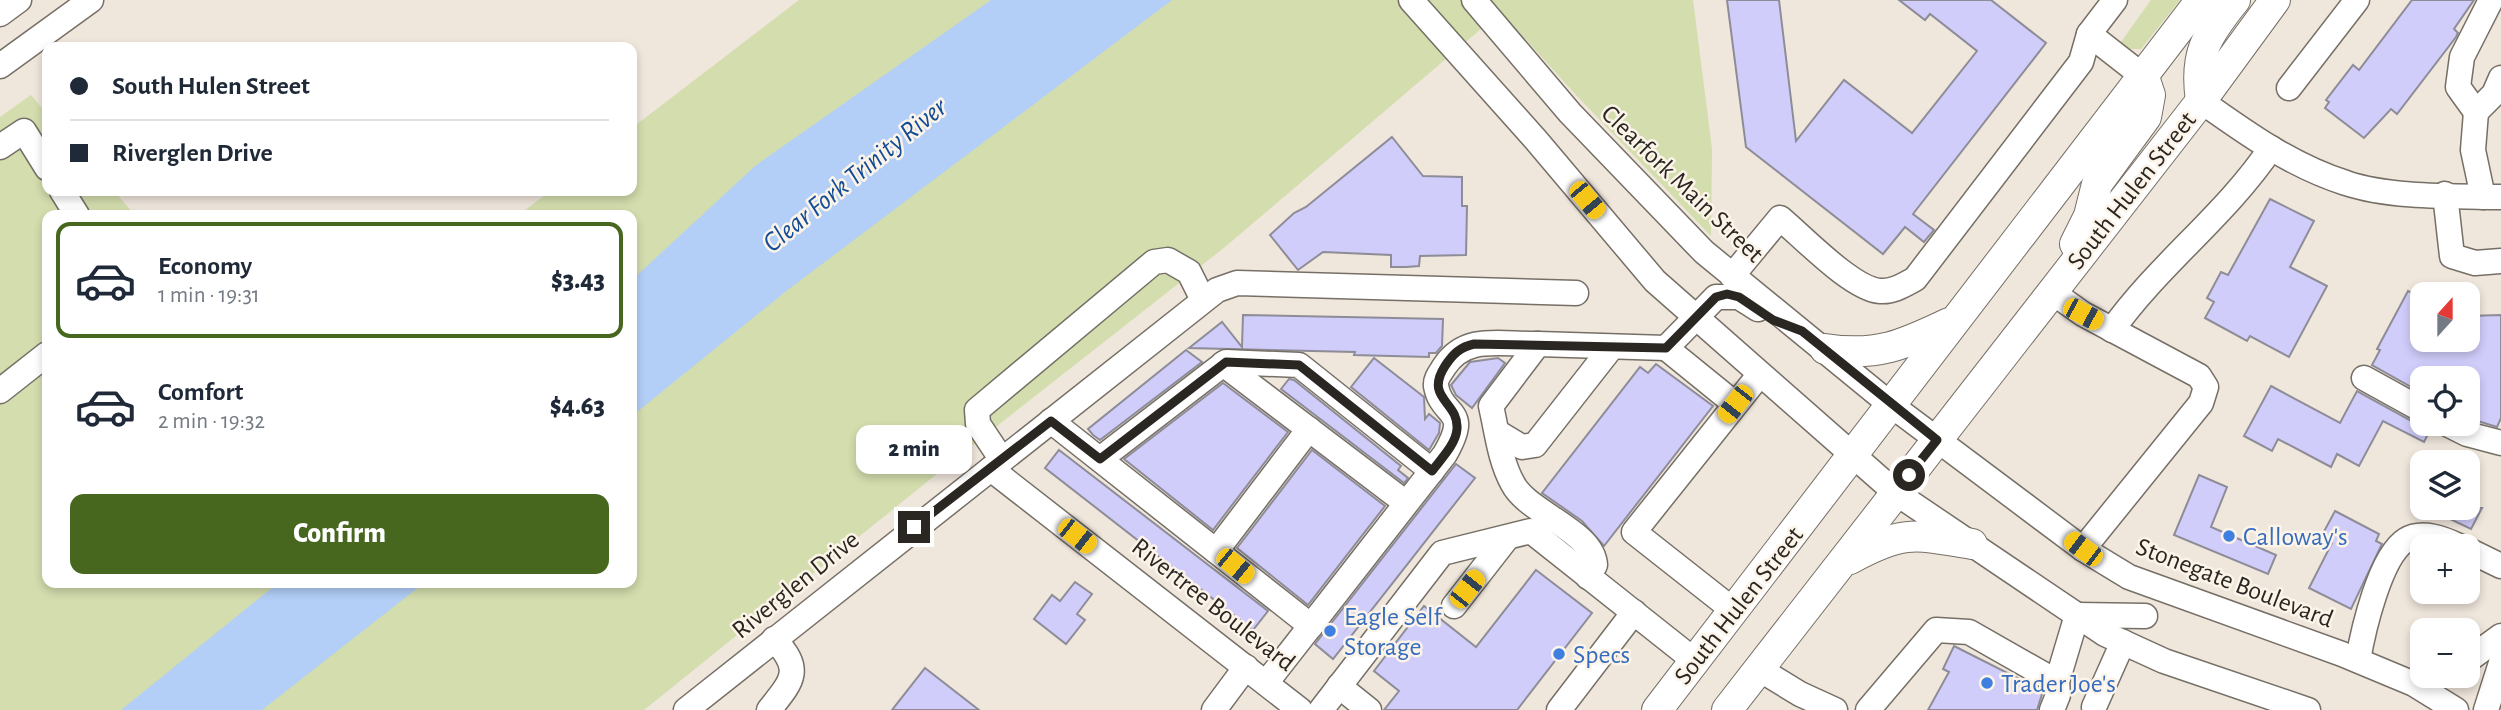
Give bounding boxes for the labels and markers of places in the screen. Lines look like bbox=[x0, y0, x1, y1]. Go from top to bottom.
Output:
place label: Calloway's bbox=[2243, 524, 2348, 550]
marker: Calloway's bbox=[2221, 528, 2237, 544]
place label: Eagle Self Storage bbox=[1344, 604, 1444, 660]
marker: Eagle Self Storage bbox=[1322, 623, 1338, 639]
place label: Specs bbox=[1573, 642, 1630, 668]
marker: Specs bbox=[1551, 646, 1567, 662]
place label: Trader Joe's bbox=[2001, 671, 2116, 697]
marker: Trader Joe's bbox=[1979, 675, 1995, 691]

